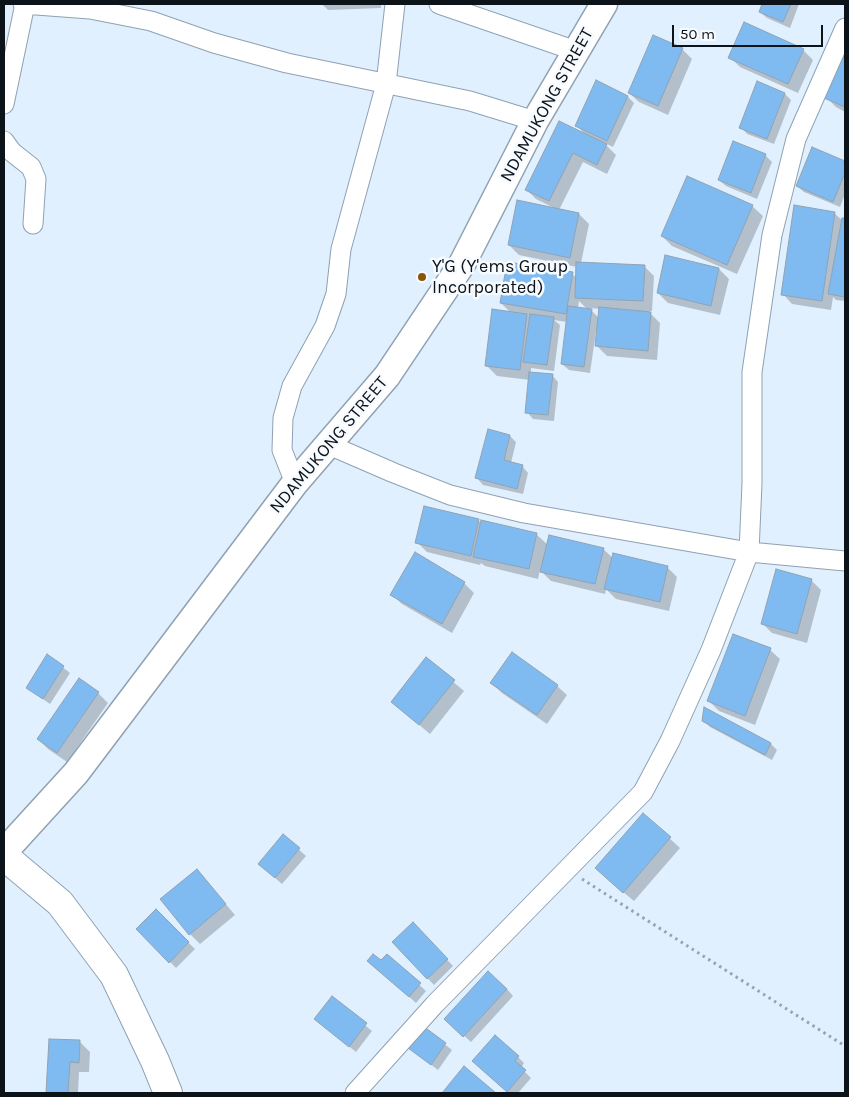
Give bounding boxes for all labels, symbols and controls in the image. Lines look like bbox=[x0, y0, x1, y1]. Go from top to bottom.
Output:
scale bar bbox=[674, 15, 825, 47]
street label: NDAMUKONG STREET bbox=[496, 24, 598, 186]
text: 50 m bbox=[680, 25, 715, 43]
place label: Y'G (Y'ems Group Incorporated) bbox=[432, 256, 568, 298]
marker: Y'G (Y'ems Group Incorporated) bbox=[416, 271, 428, 283]
street label: NDAMUKONG STREET bbox=[265, 372, 393, 518]

